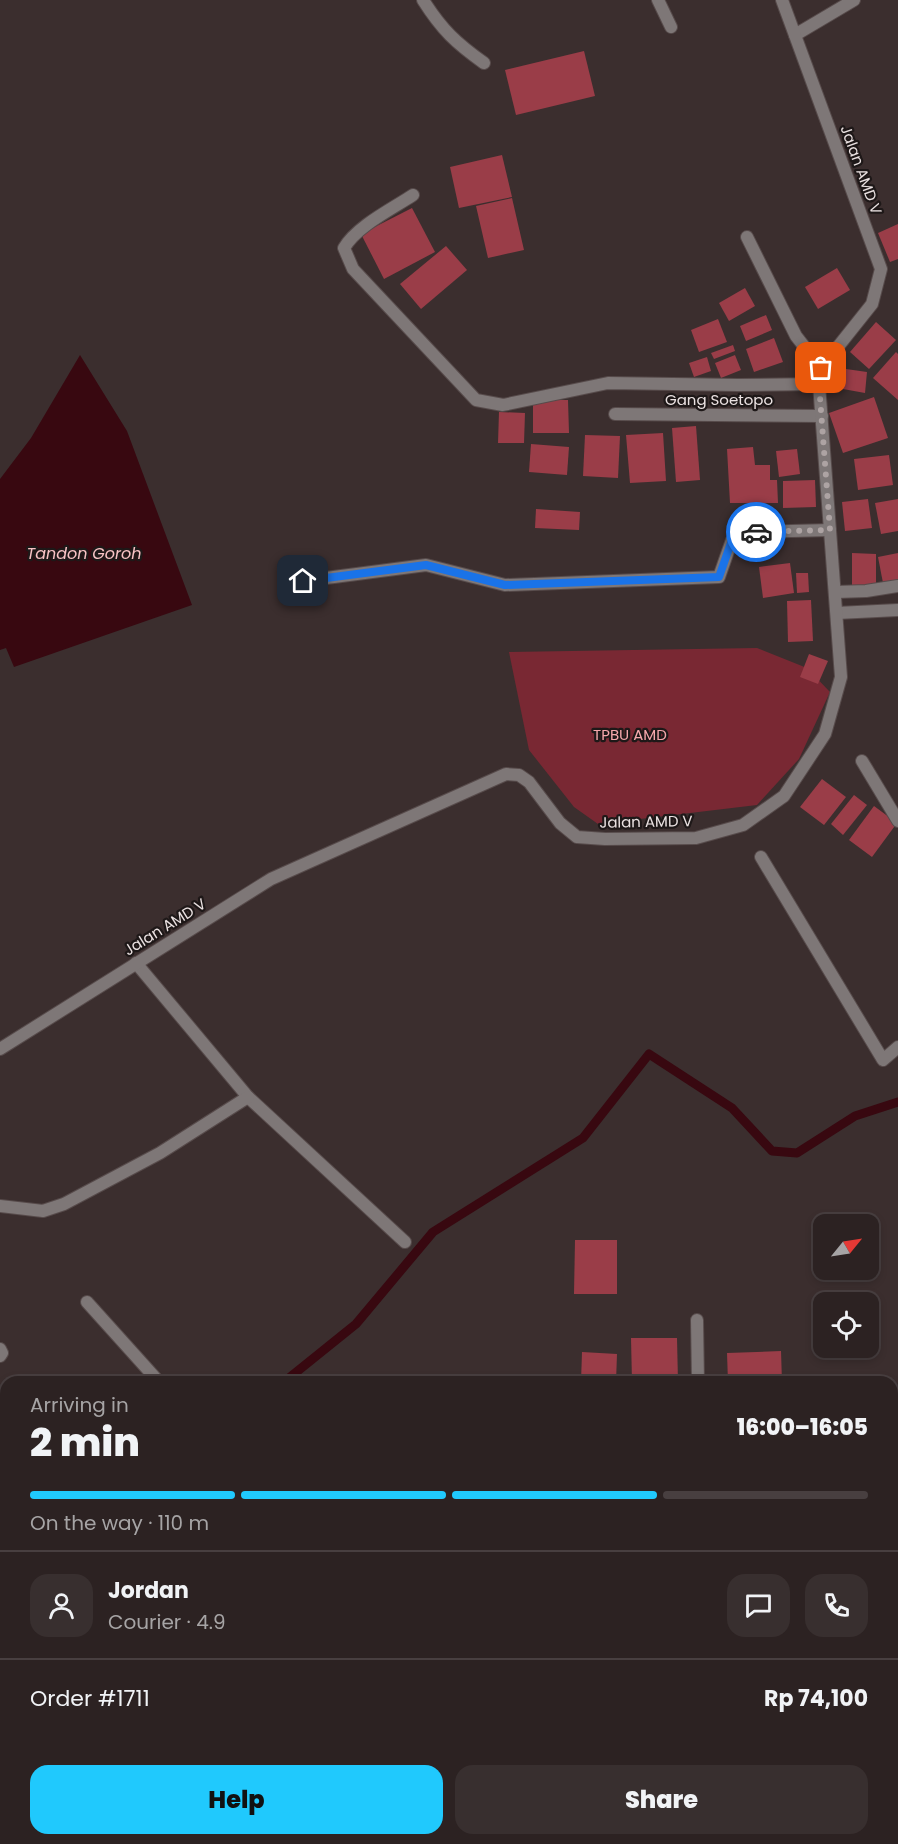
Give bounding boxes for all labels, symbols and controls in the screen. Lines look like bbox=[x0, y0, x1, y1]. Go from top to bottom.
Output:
street label: Jalan AMD V bbox=[836, 122, 887, 217]
pin bbox=[795, 342, 846, 393]
icon: bag bbox=[804, 351, 837, 384]
street label: Gang Soetopo bbox=[665, 389, 773, 410]
courier bbox=[726, 502, 786, 562]
icon: car bbox=[740, 516, 773, 549]
water label: Tandon Goroh bbox=[27, 542, 141, 565]
pin bbox=[277, 555, 328, 606]
icon: home bbox=[286, 564, 319, 597]
park label: TPBU AMD bbox=[593, 724, 667, 745]
street label: Jalan AMD V bbox=[599, 810, 693, 833]
street label: Jalan AMD V bbox=[120, 893, 210, 960]
north arrow bbox=[813, 1214, 879, 1280]
map controls bbox=[813, 1214, 879, 1358]
button: locate bbox=[813, 1292, 879, 1358]
text: Arriving in bbox=[30, 1391, 129, 1419]
text: 16:00–16:05 bbox=[737, 1412, 868, 1443]
text: 2 min bbox=[30, 1415, 140, 1470]
text: On the way · 110 m bbox=[30, 1509, 209, 1537]
button: person bbox=[30, 1574, 93, 1637]
button: chat bbox=[727, 1574, 790, 1637]
button: phone bbox=[805, 1574, 868, 1637]
text: Jordan bbox=[108, 1575, 189, 1606]
text: Courier · 4.9 bbox=[108, 1608, 226, 1636]
text: Order #1711 bbox=[30, 1683, 150, 1714]
text: Rp 74,100 bbox=[764, 1683, 868, 1714]
button: Help bbox=[30, 1765, 443, 1834]
button: Share bbox=[455, 1765, 868, 1834]

